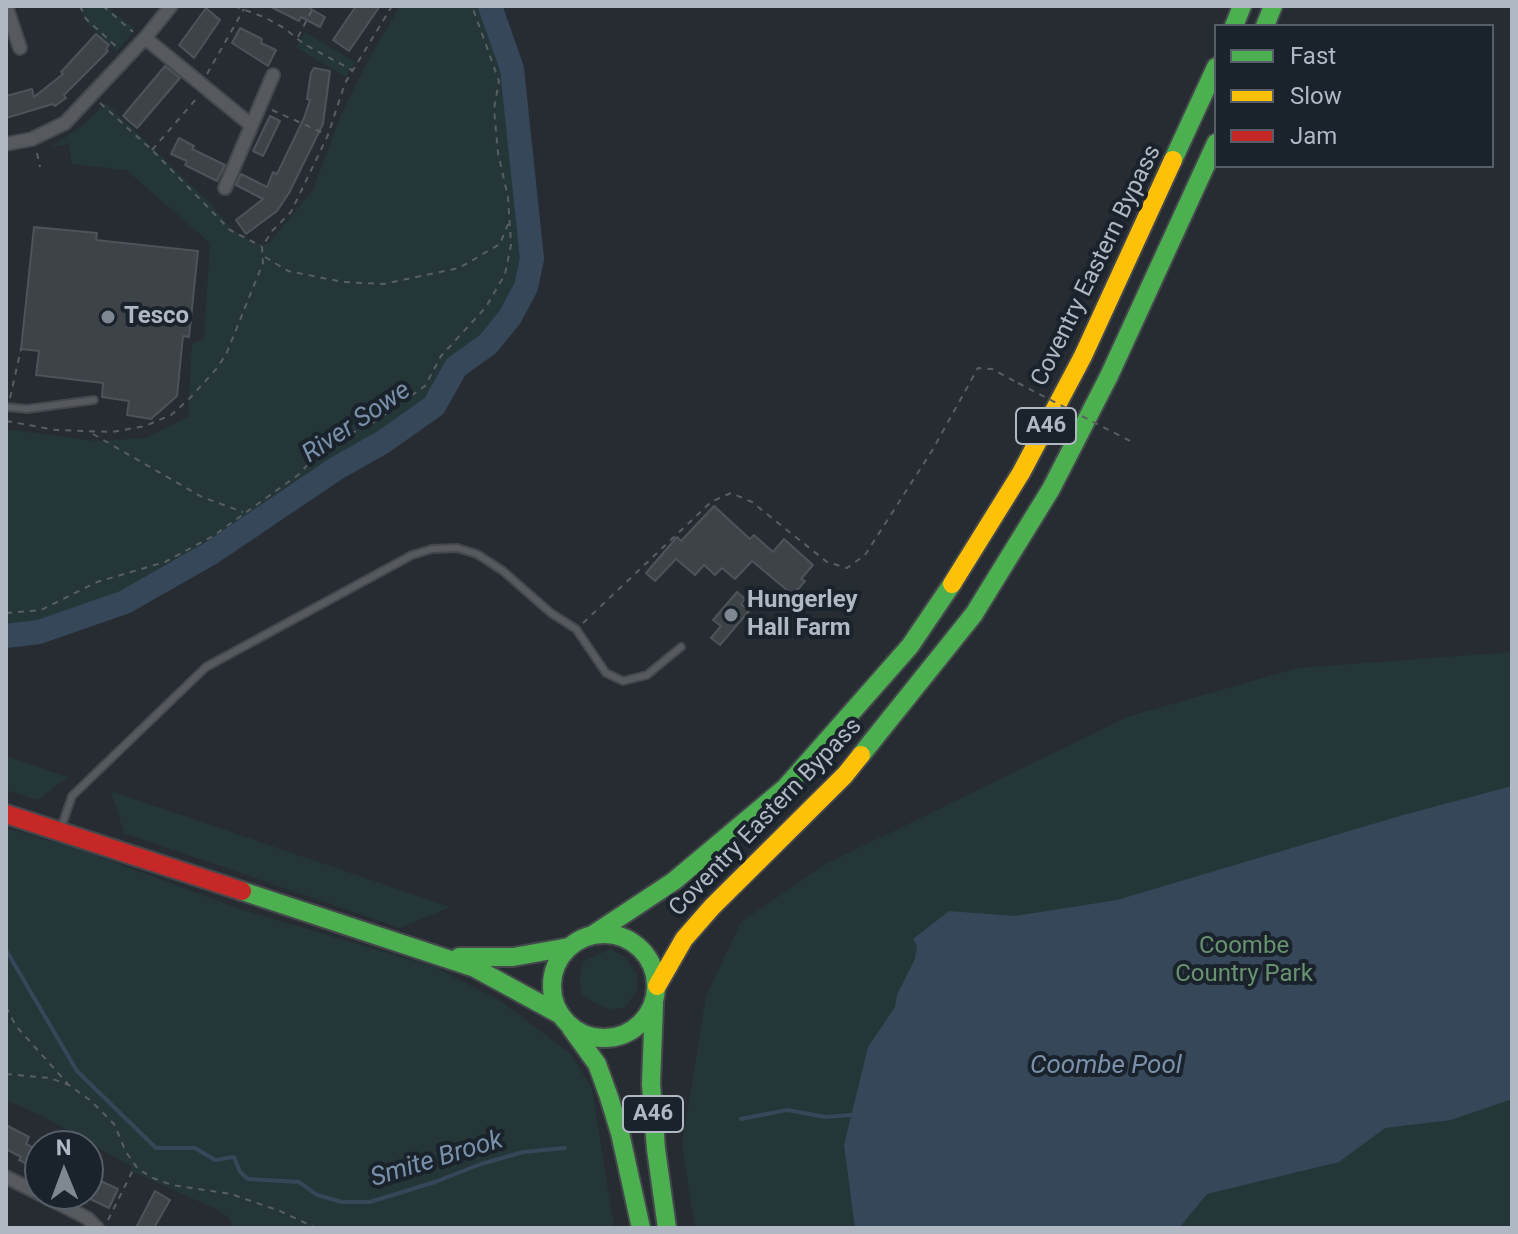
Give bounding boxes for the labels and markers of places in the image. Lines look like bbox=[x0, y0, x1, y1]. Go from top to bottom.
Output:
place label: Tesco bbox=[124, 303, 189, 331]
marker: Tesco bbox=[99, 308, 117, 326]
place label: Hungerley Hall Farm bbox=[747, 587, 858, 643]
marker: Hungerley Hall Farm bbox=[722, 606, 740, 624]

